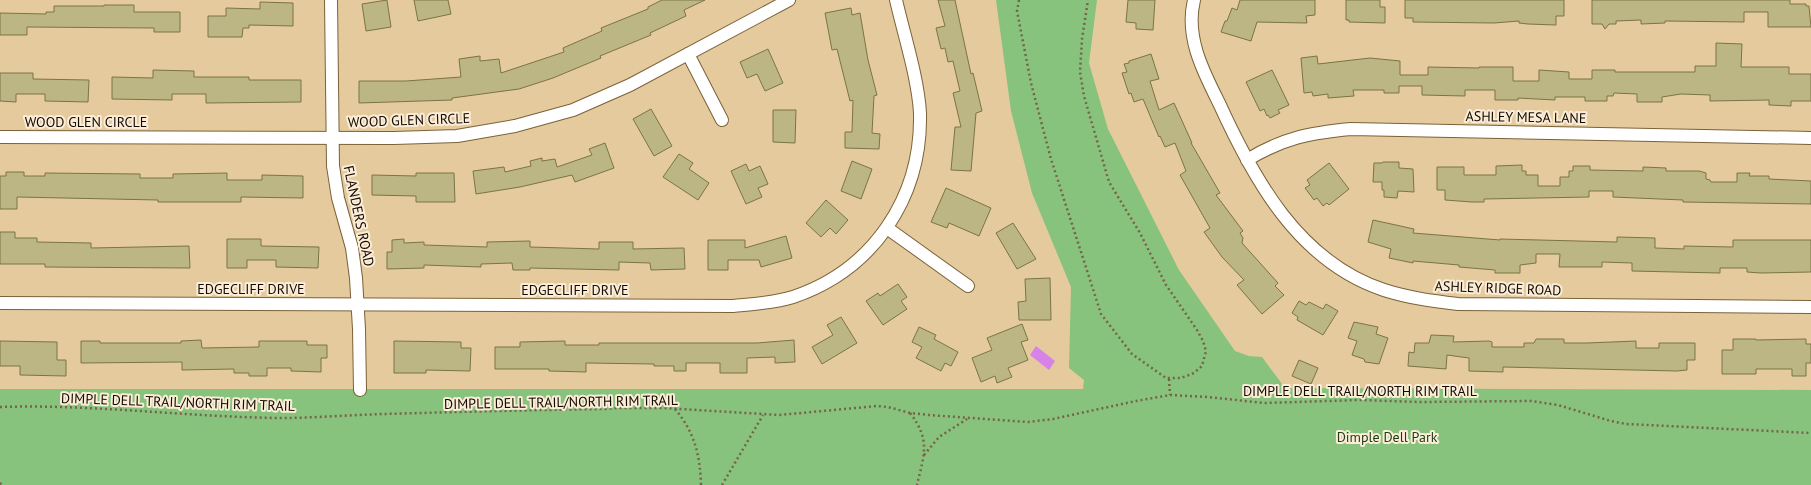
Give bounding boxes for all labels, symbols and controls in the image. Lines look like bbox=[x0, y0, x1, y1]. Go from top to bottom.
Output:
street label: ASHLEY MESA LANE bbox=[1465, 107, 1587, 127]
street label: WOOD GLEN CIRCLE bbox=[348, 109, 470, 131]
street label: WOOD GLEN CIRCLE bbox=[25, 113, 147, 131]
street label: FLANDERS ROAD bbox=[340, 164, 378, 268]
street label: ASHLEY RIDGE ROAD bbox=[1434, 277, 1562, 299]
street label: EDGECLIFF DRIVE bbox=[197, 280, 305, 298]
street label: EDGECLIFF DRIVE bbox=[521, 281, 629, 299]
street label: DIMPLE DELL TRAIL/NORTH RIM TRAIL bbox=[1243, 382, 1477, 400]
street label: DIMPLE DELL TRAIL/NORTH RIM TRAIL bbox=[61, 389, 295, 415]
street label: DIMPLE DELL TRAIL/NORTH RIM TRAIL bbox=[444, 391, 678, 413]
park label: Dimple Dell Park bbox=[1337, 428, 1438, 446]

